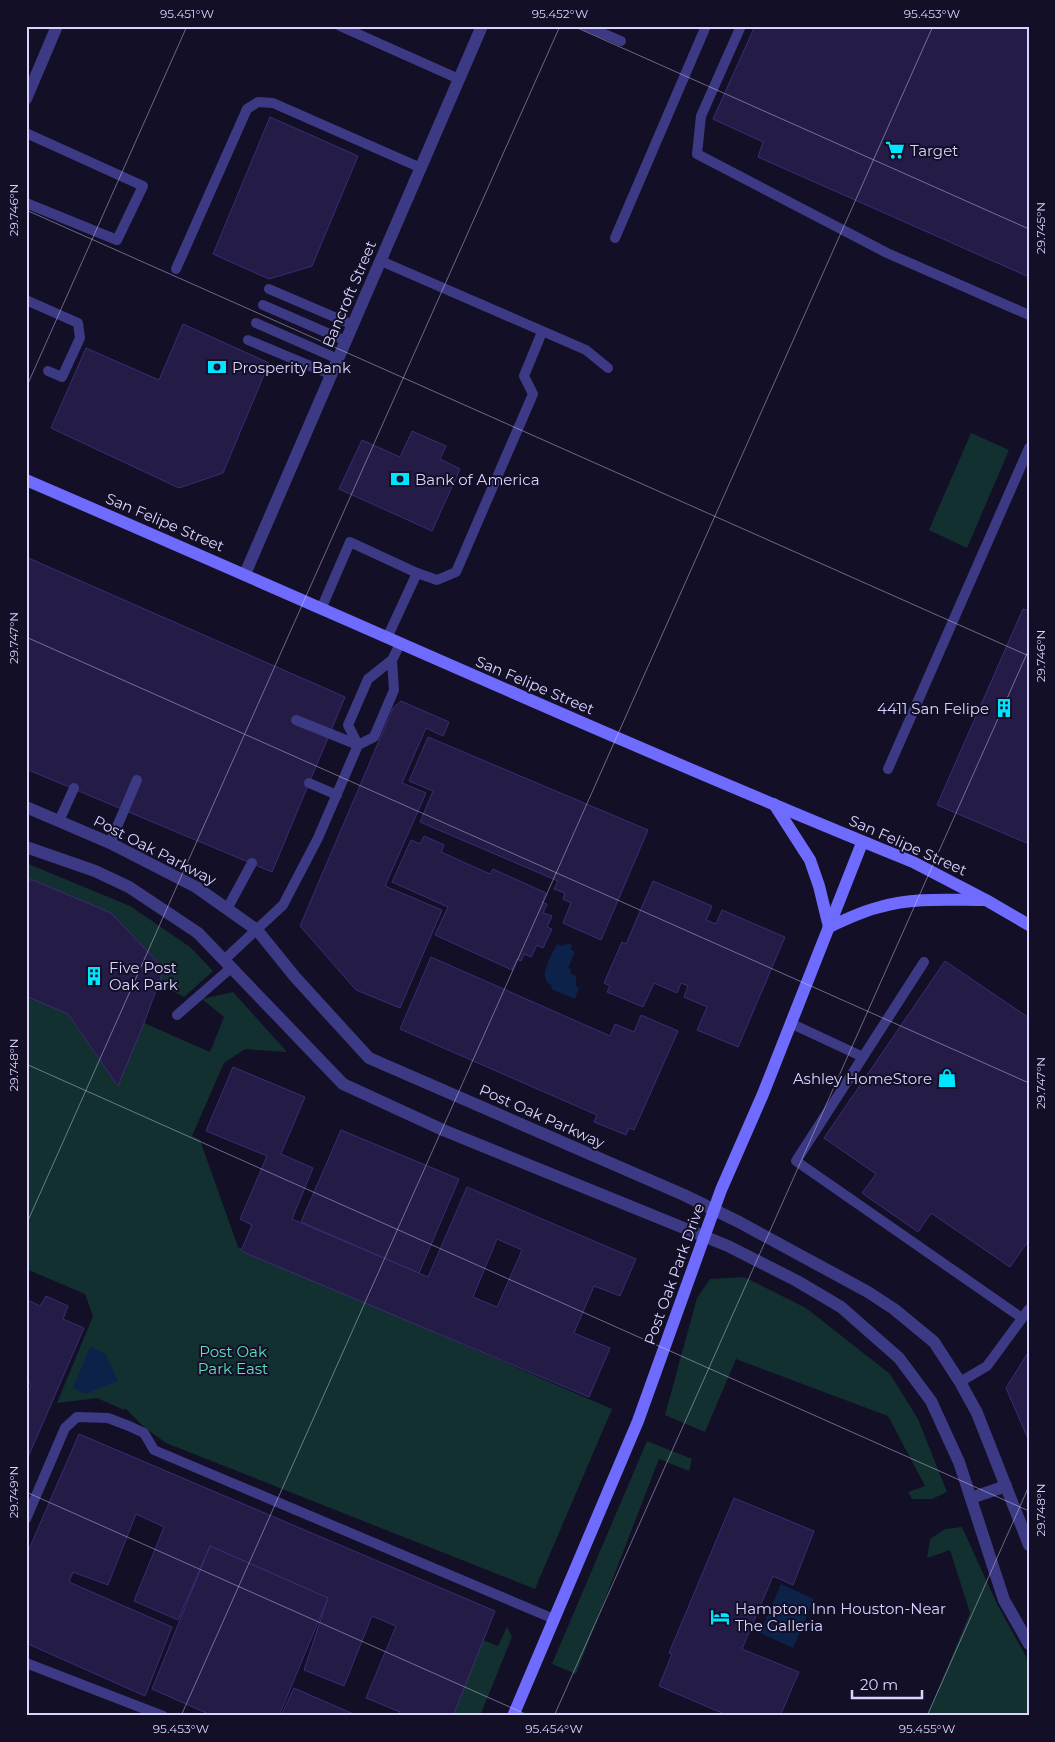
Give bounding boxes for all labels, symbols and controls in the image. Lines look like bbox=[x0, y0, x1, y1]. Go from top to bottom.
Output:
text: 95.451°W bbox=[160, 6, 214, 21]
text: 95.452°W bbox=[532, 6, 588, 21]
text: 95.453°W bbox=[904, 6, 960, 21]
supermarket icon: Target bbox=[884, 139, 906, 161]
place label: Target bbox=[910, 141, 958, 160]
text: 29.746°N bbox=[6, 184, 21, 236]
text: 29.745°N bbox=[1033, 202, 1048, 254]
street label: Bancroft Street bbox=[318, 238, 380, 350]
bank icon: Prosperity Bank bbox=[206, 356, 228, 378]
place label: Prosperity Bank bbox=[232, 358, 351, 377]
bank icon: Bank of America bbox=[389, 468, 411, 490]
place label: Bank of America bbox=[415, 470, 540, 489]
street label: San Felipe Street bbox=[103, 488, 227, 556]
text: 29.747°N bbox=[6, 612, 21, 664]
text: 29.746°N bbox=[1033, 630, 1048, 682]
street label: San Felipe Street bbox=[473, 651, 597, 719]
building icon: 4411 San Felipe bbox=[993, 697, 1015, 719]
place label: 4411 San Felipe bbox=[877, 699, 989, 718]
street label: San Felipe Street bbox=[846, 810, 970, 880]
street label: Post Oak Parkway bbox=[90, 811, 220, 890]
place label: Five Post Oak Park bbox=[109, 958, 178, 994]
building icon: Five Post Oak Park bbox=[83, 965, 105, 987]
text: 29.748°N bbox=[6, 1038, 21, 1092]
text: 29.747°N bbox=[1033, 1057, 1048, 1109]
shop icon: Ashley HomeStore bbox=[936, 1067, 958, 1089]
place label: Ashley HomeStore bbox=[793, 1069, 932, 1088]
street label: Post Oak Parkway bbox=[476, 1080, 608, 1153]
street label: Post Oak Park Drive bbox=[640, 1201, 708, 1347]
park label: Post Oak Park East bbox=[198, 1342, 268, 1378]
text: 29.749°N bbox=[6, 1466, 21, 1518]
text: 29.748°N bbox=[1033, 1483, 1048, 1537]
place label: Hampton Inn Houston-Near The Galleria bbox=[735, 1599, 946, 1635]
hotel icon: Hampton Inn Houston-Near The Galleria bbox=[709, 1606, 731, 1628]
scale bar bbox=[852, 1667, 922, 1699]
text: 20 m bbox=[860, 1675, 898, 1694]
text: 95.453°W bbox=[153, 1721, 209, 1736]
text: 95.454°W bbox=[525, 1721, 583, 1736]
text: 95.455°W bbox=[899, 1721, 955, 1736]

